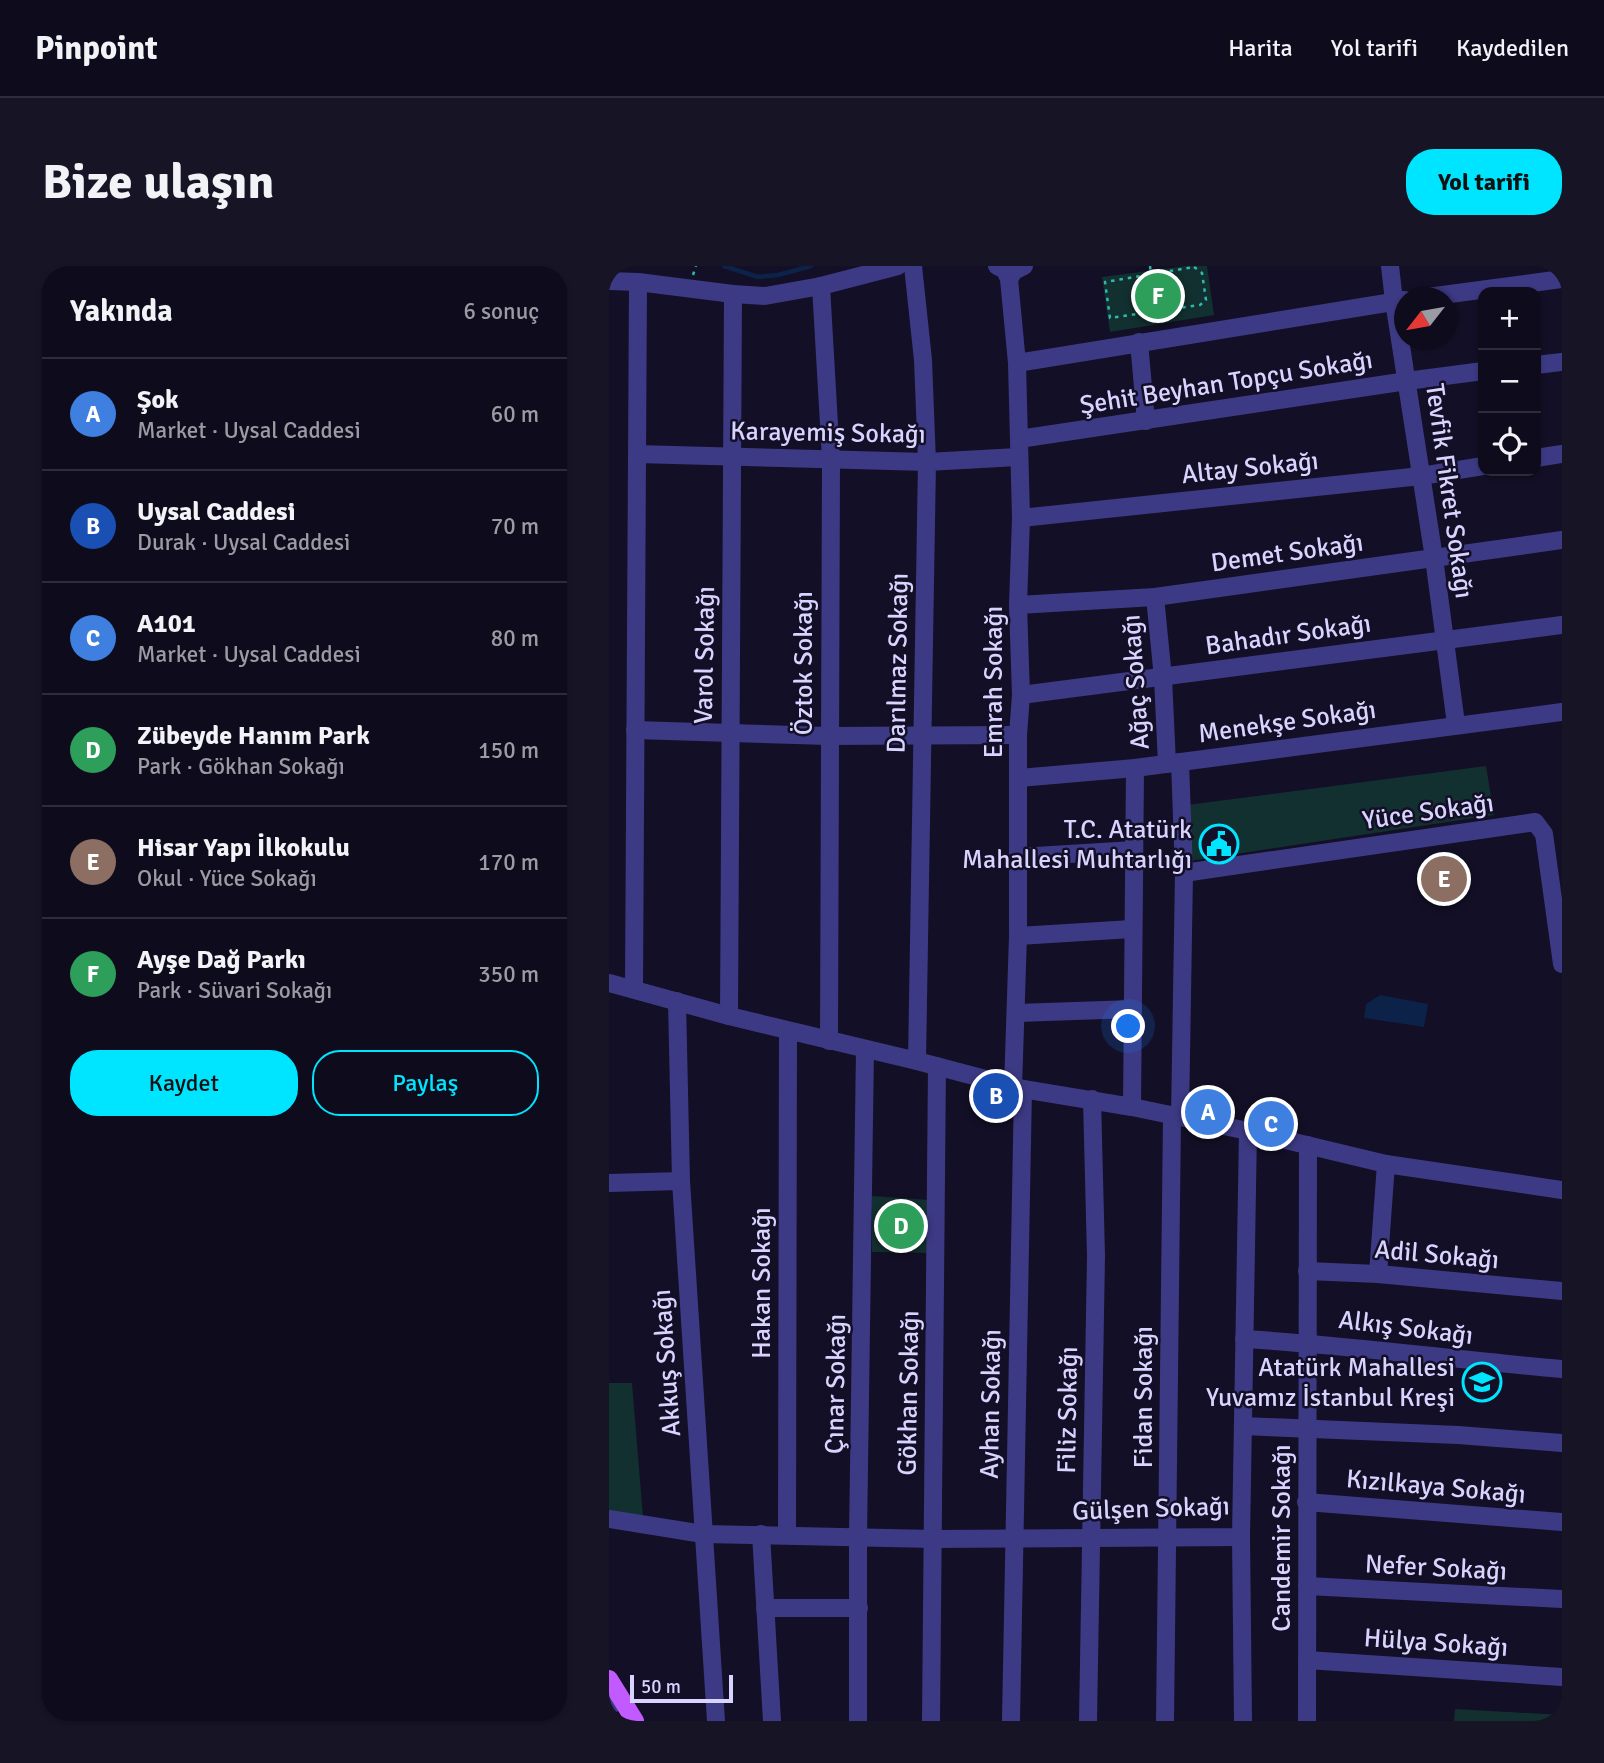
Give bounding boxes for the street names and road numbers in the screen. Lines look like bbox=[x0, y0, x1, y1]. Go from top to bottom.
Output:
street label: Şehit Beyhan Topçu Sokağı bbox=[1077, 344, 1375, 422]
street label: Tevfik Fikret Sokağı bbox=[1418, 382, 1480, 601]
street label: Karayemiş Sokağı bbox=[730, 415, 926, 451]
street label: Altay Sokağı bbox=[1180, 445, 1320, 491]
street label: Demet Sokağı bbox=[1209, 526, 1365, 580]
street label: Darılmaz Sokağı bbox=[880, 572, 916, 754]
street label: Varol Sokağı bbox=[688, 586, 722, 724]
street label: Öztok Sokağı bbox=[788, 591, 820, 735]
street label: Emrah Sokağı bbox=[978, 606, 1010, 758]
street label: Bahadır Sokağı bbox=[1203, 608, 1373, 662]
street label: Ağaç Sokağı bbox=[1115, 613, 1157, 751]
street label: Menekşe Sokağı bbox=[1196, 694, 1378, 750]
street label: Yüce Sokağı bbox=[1360, 787, 1496, 837]
street label: Hakan Sokağı bbox=[746, 1207, 778, 1359]
street label: Adil Sokağı bbox=[1373, 1234, 1500, 1276]
street label: Akkuş Sokağı bbox=[646, 1288, 688, 1438]
street label: Alkış Sokağı bbox=[1337, 1304, 1475, 1352]
street label: Gökhan Sokağı bbox=[892, 1310, 926, 1476]
street label: Çınar Sokağı bbox=[819, 1314, 853, 1454]
street label: Fidan Sokağı bbox=[1128, 1326, 1160, 1468]
street label: Ayhan Sokağı bbox=[974, 1329, 1008, 1479]
street label: Filiz Sokağı bbox=[1051, 1346, 1085, 1474]
street label: Candemir Sokağı bbox=[1266, 1444, 1298, 1632]
street label: Kızılkaya Sokağı bbox=[1345, 1463, 1527, 1511]
street label: Gülşen Sokağı bbox=[1072, 1490, 1230, 1528]
street label: Nefer Sokağı bbox=[1364, 1548, 1508, 1588]
street label: Hülya Sokağı bbox=[1363, 1622, 1509, 1664]

